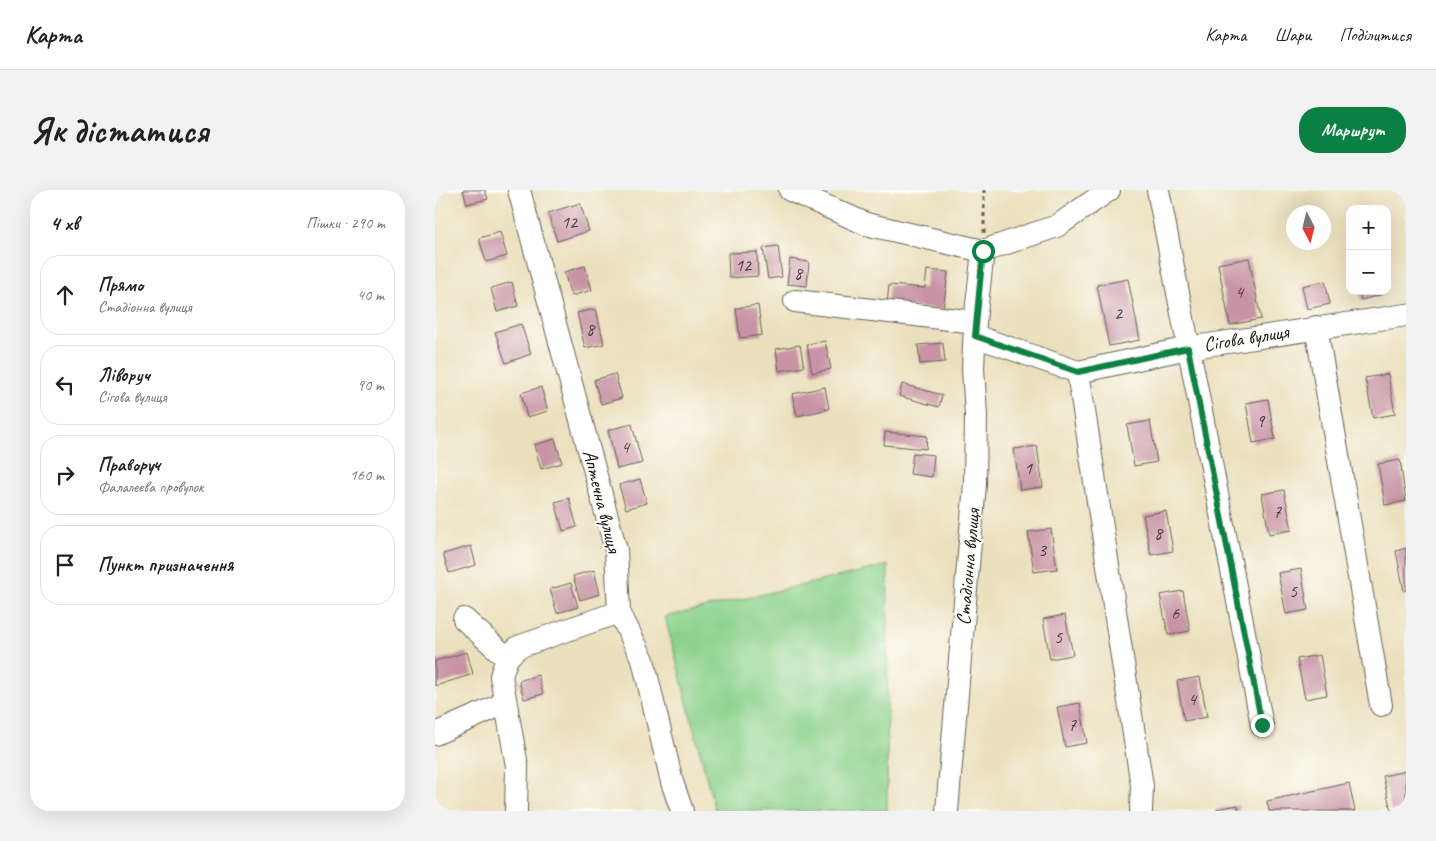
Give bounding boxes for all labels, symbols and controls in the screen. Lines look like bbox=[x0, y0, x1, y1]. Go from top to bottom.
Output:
text: Карта bbox=[25, 20, 82, 50]
text: Карта bbox=[1205, 24, 1246, 46]
text: Шари bbox=[1274, 24, 1311, 46]
text: Поділитися bbox=[1339, 24, 1411, 46]
button: Маршрут bbox=[1299, 107, 1406, 153]
text: Як дістатися bbox=[30, 108, 208, 153]
north arrow bbox=[1286, 205, 1331, 250]
map controls bbox=[1346, 205, 1391, 295]
button: + bbox=[1346, 205, 1391, 250]
text: 4 хв bbox=[50, 210, 79, 236]
house number: 12 bbox=[561, 211, 579, 233]
text: Пішки · 290 m bbox=[306, 213, 385, 233]
route start bbox=[972, 240, 995, 263]
button: − bbox=[1346, 250, 1391, 295]
house number: 12 bbox=[735, 254, 753, 276]
house number: 8 bbox=[794, 262, 804, 284]
text: Прямо bbox=[98, 273, 143, 297]
icon: ahead bbox=[51, 281, 79, 309]
house number: 4 bbox=[1235, 281, 1245, 303]
text: 40 m bbox=[357, 285, 384, 305]
text: Стадіонна вулиця bbox=[98, 297, 191, 317]
house number: 2 bbox=[1114, 302, 1124, 324]
house number: 8 bbox=[586, 318, 596, 340]
street label: Сігова вулиця bbox=[1202, 319, 1292, 357]
text: Ліворуч bbox=[98, 363, 150, 387]
icon: left bbox=[51, 371, 79, 399]
text: 90 m bbox=[357, 375, 384, 395]
text: Сігова вулиця bbox=[98, 387, 166, 407]
house number: 9 bbox=[1256, 410, 1266, 432]
house number: 4 bbox=[621, 436, 631, 458]
street label: Аптечна вулиця bbox=[577, 447, 627, 557]
text: Праворуч bbox=[98, 453, 160, 477]
house number: 1 bbox=[1024, 457, 1033, 479]
icon: right bbox=[51, 461, 79, 489]
text: 160 m bbox=[350, 465, 384, 485]
text: Фалалеєва провулок bbox=[98, 477, 204, 497]
house number: 7 bbox=[1273, 501, 1282, 523]
street label: Стадіонна вулиця bbox=[950, 506, 986, 626]
house number: 8 bbox=[1154, 522, 1164, 544]
house number: 3 bbox=[1038, 539, 1048, 561]
icon: arrive bbox=[51, 551, 79, 579]
text: Пункт призначення bbox=[98, 553, 233, 577]
house number: 5 bbox=[1289, 580, 1298, 602]
house number: 6 bbox=[1171, 602, 1180, 624]
house number: 5 bbox=[1054, 626, 1063, 648]
house number: 4 bbox=[1188, 688, 1198, 710]
house number: 7 bbox=[1068, 714, 1077, 736]
route end bbox=[1251, 714, 1274, 737]

